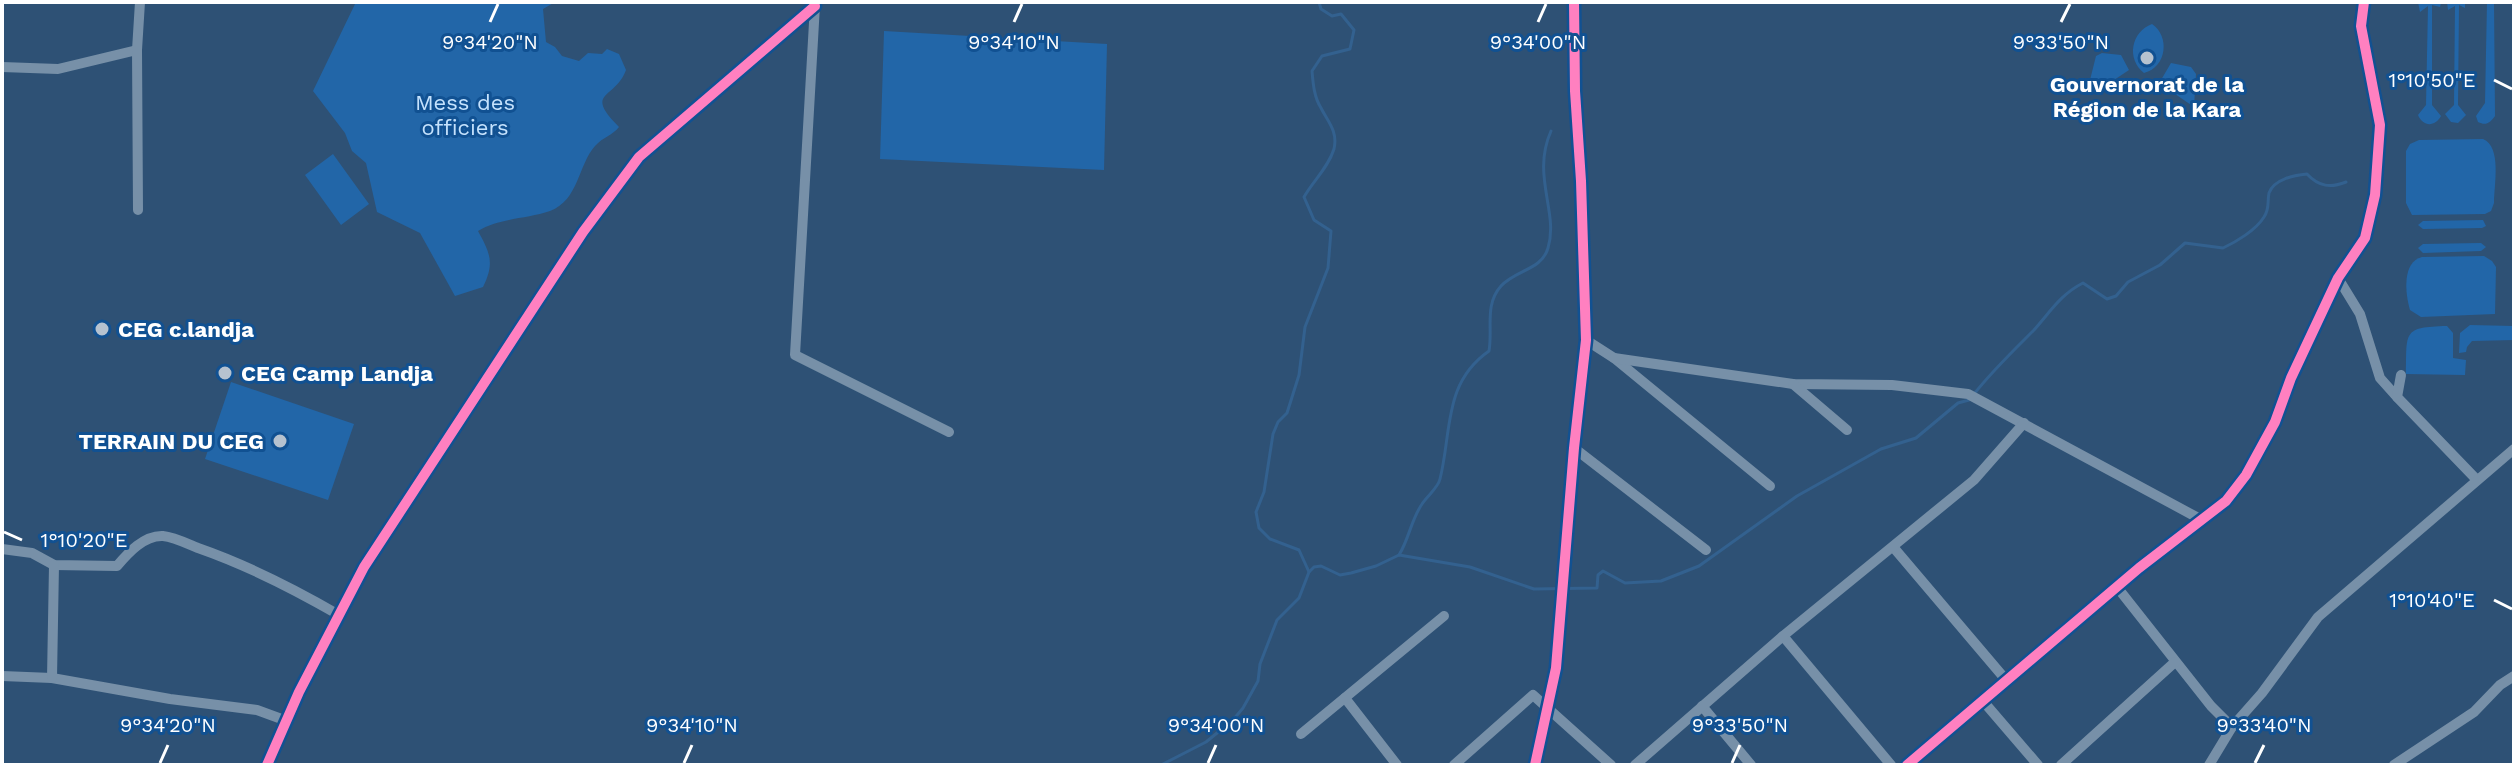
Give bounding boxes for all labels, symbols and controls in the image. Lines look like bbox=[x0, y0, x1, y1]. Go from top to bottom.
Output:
text: 9°34'20"N bbox=[442, 30, 538, 54]
text: 9°34'10"N bbox=[968, 30, 1060, 54]
text: 9°34'00"N bbox=[1490, 30, 1586, 54]
text: 9°33'50"N bbox=[2013, 30, 2109, 54]
marker: Gouvernorat de la Région de la Kara bbox=[2138, 49, 2156, 67]
text: 1°10'50"E bbox=[2389, 68, 2475, 92]
place label: Gouvernorat de la Région de la Kara bbox=[2050, 72, 2244, 122]
park label: Mess des officiers bbox=[415, 90, 515, 140]
place label: CEG c.landja bbox=[118, 317, 254, 342]
marker: CEG c.landja bbox=[93, 320, 111, 338]
place label: CEG Camp Landja bbox=[241, 361, 433, 386]
marker: CEG Camp Landja bbox=[216, 364, 234, 382]
place label: TERRAIN DU CEG bbox=[79, 429, 264, 454]
marker: TERRAIN DU CEG bbox=[271, 432, 289, 450]
text: 1°10'20"E bbox=[41, 528, 127, 552]
text: 1°10'40"E bbox=[2389, 588, 2475, 612]
text: 9°34'20"N bbox=[120, 713, 216, 737]
text: 9°34'10"N bbox=[646, 713, 738, 737]
text: 9°34'00"N bbox=[1168, 713, 1264, 737]
text: 9°33'50"N bbox=[1692, 713, 1788, 737]
text: 9°33'40"N bbox=[2216, 713, 2312, 737]

